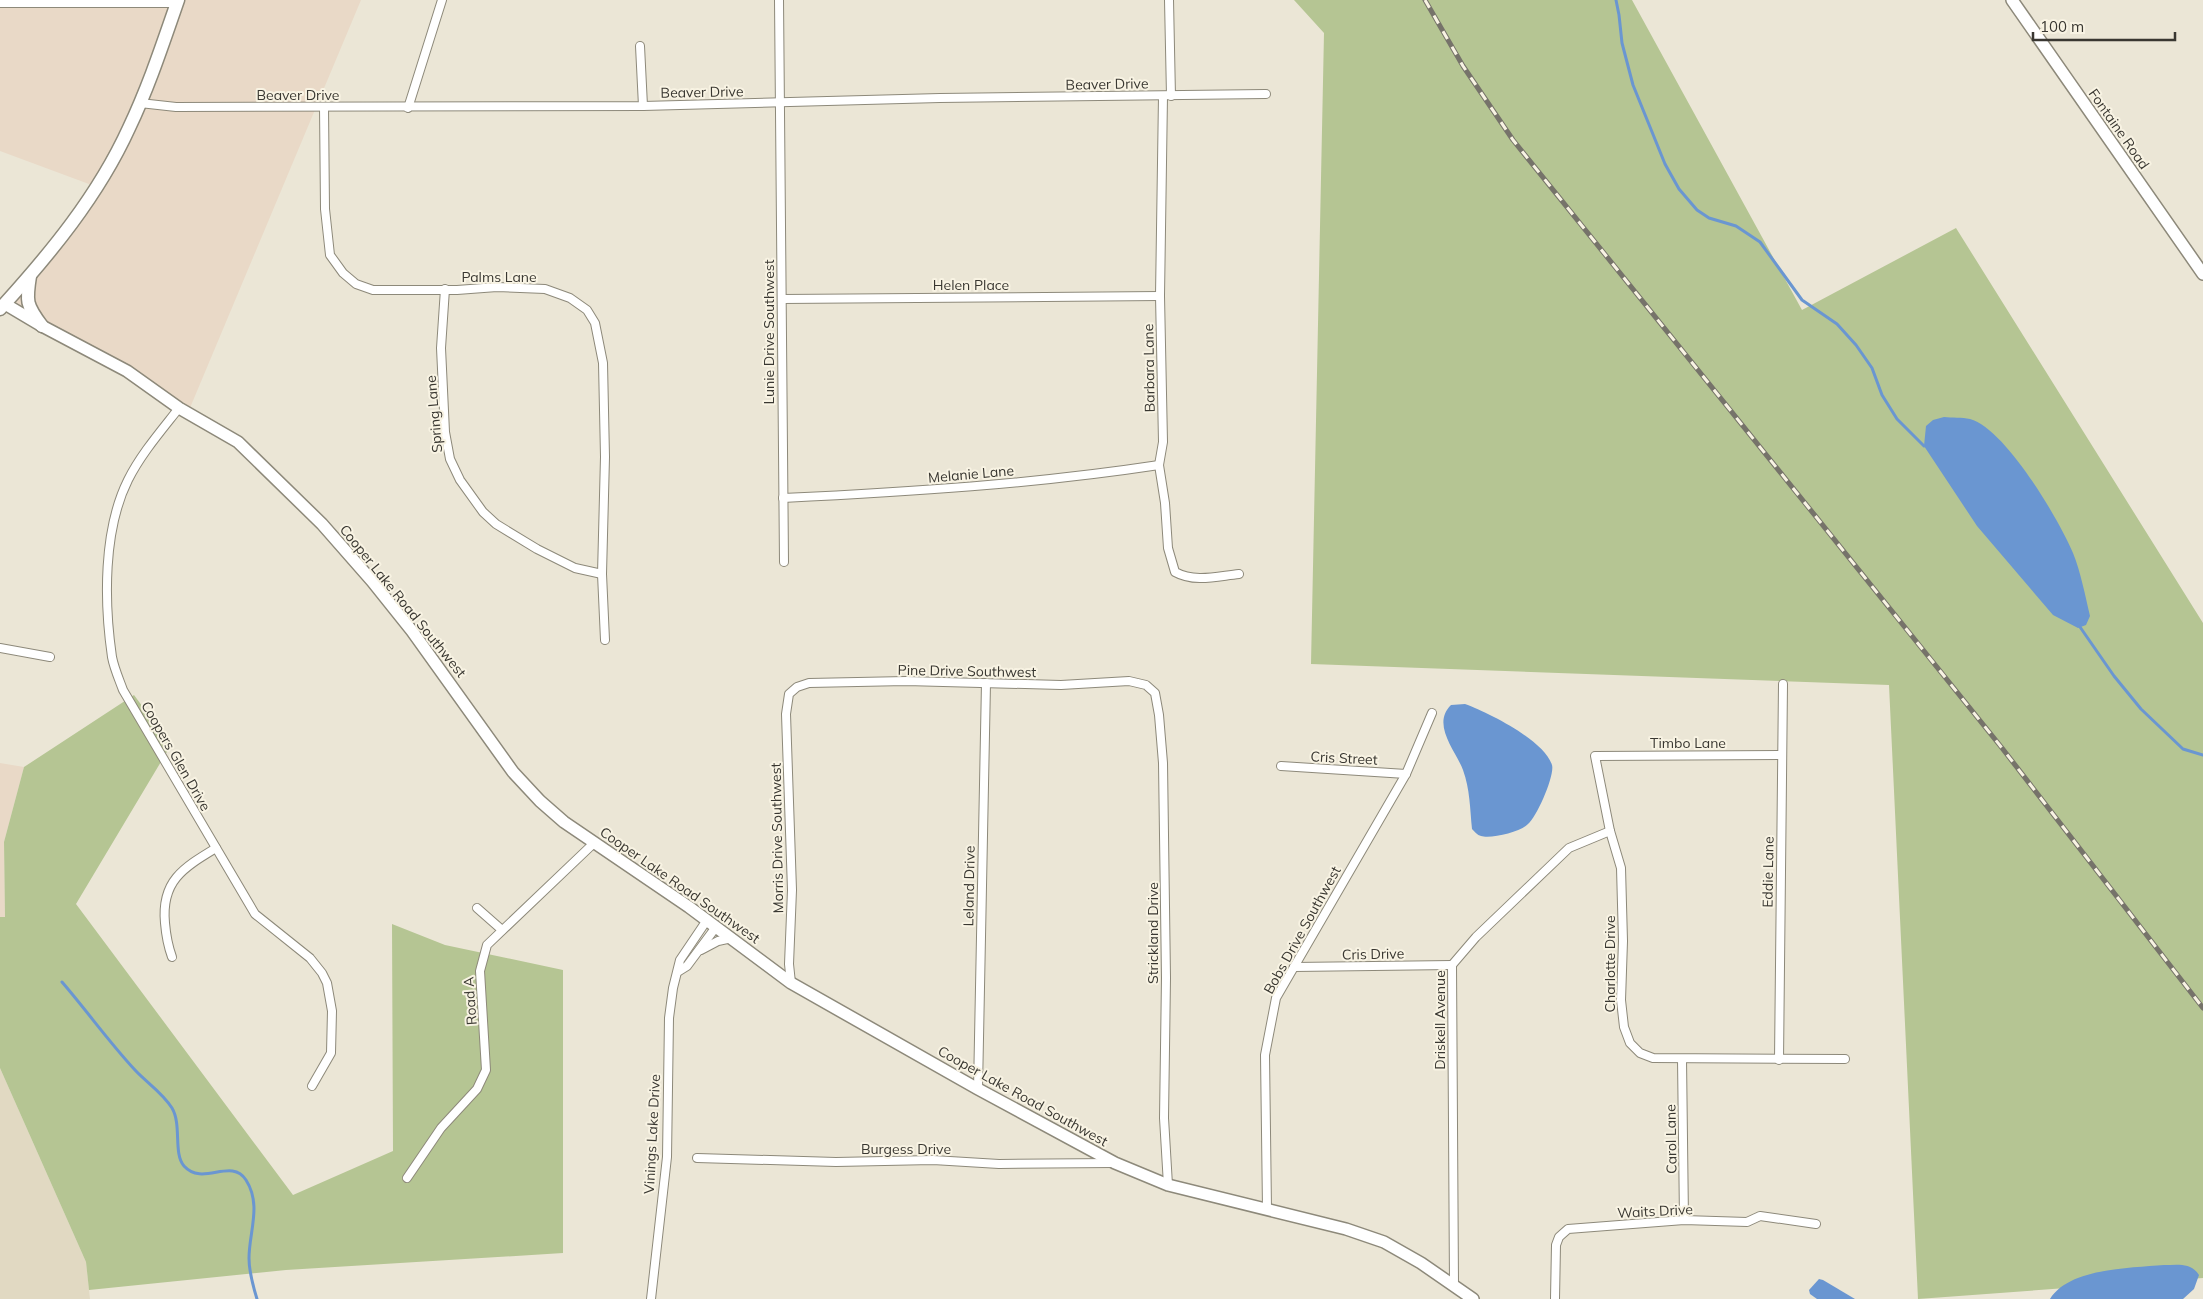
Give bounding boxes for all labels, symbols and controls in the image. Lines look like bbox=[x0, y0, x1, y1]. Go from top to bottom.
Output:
scale bar bbox=[2033, 10, 2176, 42]
text: 100 m bbox=[2040, 17, 2084, 36]
street label: Beaver Drive bbox=[1065, 74, 1149, 94]
street label: Beaver Drive bbox=[660, 82, 744, 102]
street label: Fontaine Road bbox=[2085, 85, 2153, 173]
street label: Beaver Drive bbox=[257, 86, 339, 104]
street label: Lunie Drive Southwest bbox=[760, 259, 778, 405]
street label: Palms Lane bbox=[461, 268, 537, 286]
street label: Helen Place bbox=[933, 276, 1009, 294]
street label: Barbara Lane bbox=[1139, 323, 1159, 413]
street label: Spring Lane bbox=[422, 375, 446, 453]
street label: Melanie Lane bbox=[927, 461, 1015, 487]
street label: Cooper Lake Road Southwest bbox=[336, 521, 470, 681]
street label: Pine Drive Southwest bbox=[898, 661, 1037, 681]
street label: Coopers Glen Drive bbox=[137, 698, 215, 814]
street label: Timbo Lane bbox=[1650, 734, 1726, 752]
street label: Cris Street bbox=[1310, 747, 1378, 769]
street label: Morris Drive Southwest bbox=[767, 762, 787, 914]
street label: Cooper Lake Road Southwest bbox=[596, 823, 764, 947]
street label: Eddie Lane bbox=[1758, 836, 1778, 908]
street label: Leland Drive bbox=[959, 845, 979, 927]
street label: Bobs Drive Southwest bbox=[1259, 863, 1345, 997]
street label: Strickland Drive bbox=[1144, 882, 1162, 984]
street label: Charlotte Drive bbox=[1601, 915, 1619, 1013]
street label: Cris Drive bbox=[1342, 944, 1404, 964]
street label: Driskell Avenue bbox=[1431, 970, 1449, 1070]
street label: Road A bbox=[459, 976, 481, 1026]
street label: Cooper Lake Road Southwest bbox=[935, 1042, 1111, 1150]
street label: Vinings Lake Drive bbox=[640, 1074, 664, 1194]
street label: Carol Lane bbox=[1661, 1104, 1681, 1174]
street label: Burgess Drive bbox=[861, 1140, 951, 1158]
street label: Waits Drive bbox=[1617, 1200, 1693, 1222]

